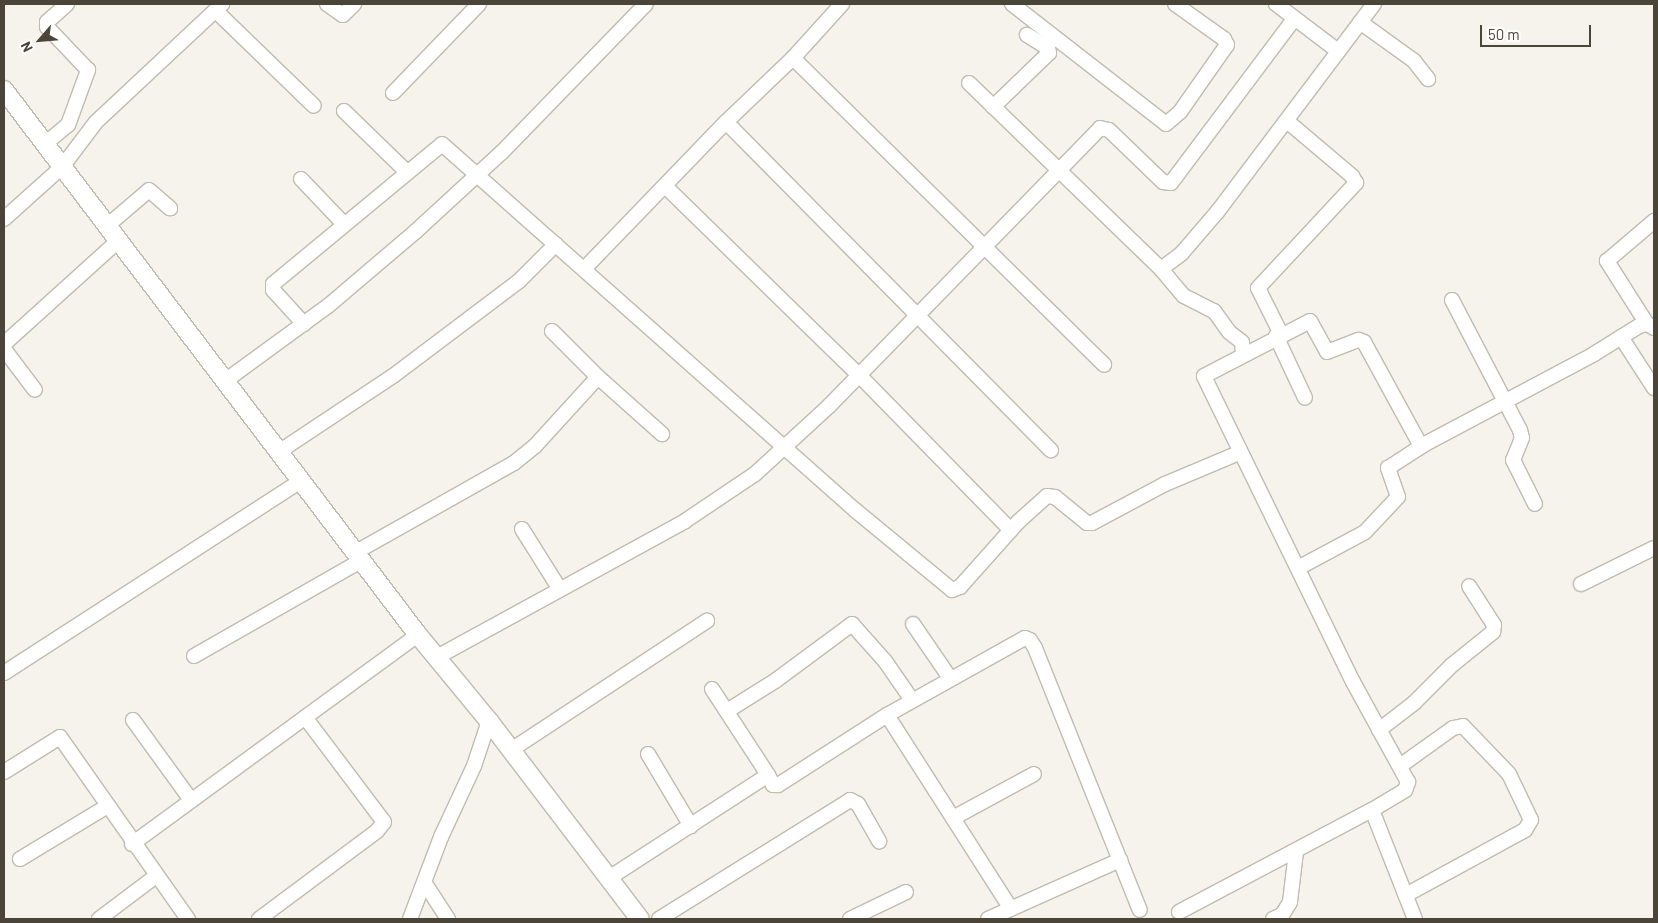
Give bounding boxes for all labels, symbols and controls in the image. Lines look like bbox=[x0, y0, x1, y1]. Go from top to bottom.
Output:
north arrow bbox=[15, 15, 65, 65]
scale bar bbox=[1483, 15, 1594, 47]
text: 50 m bbox=[1488, 25, 1520, 43]
text: N bbox=[17, 39, 36, 55]

